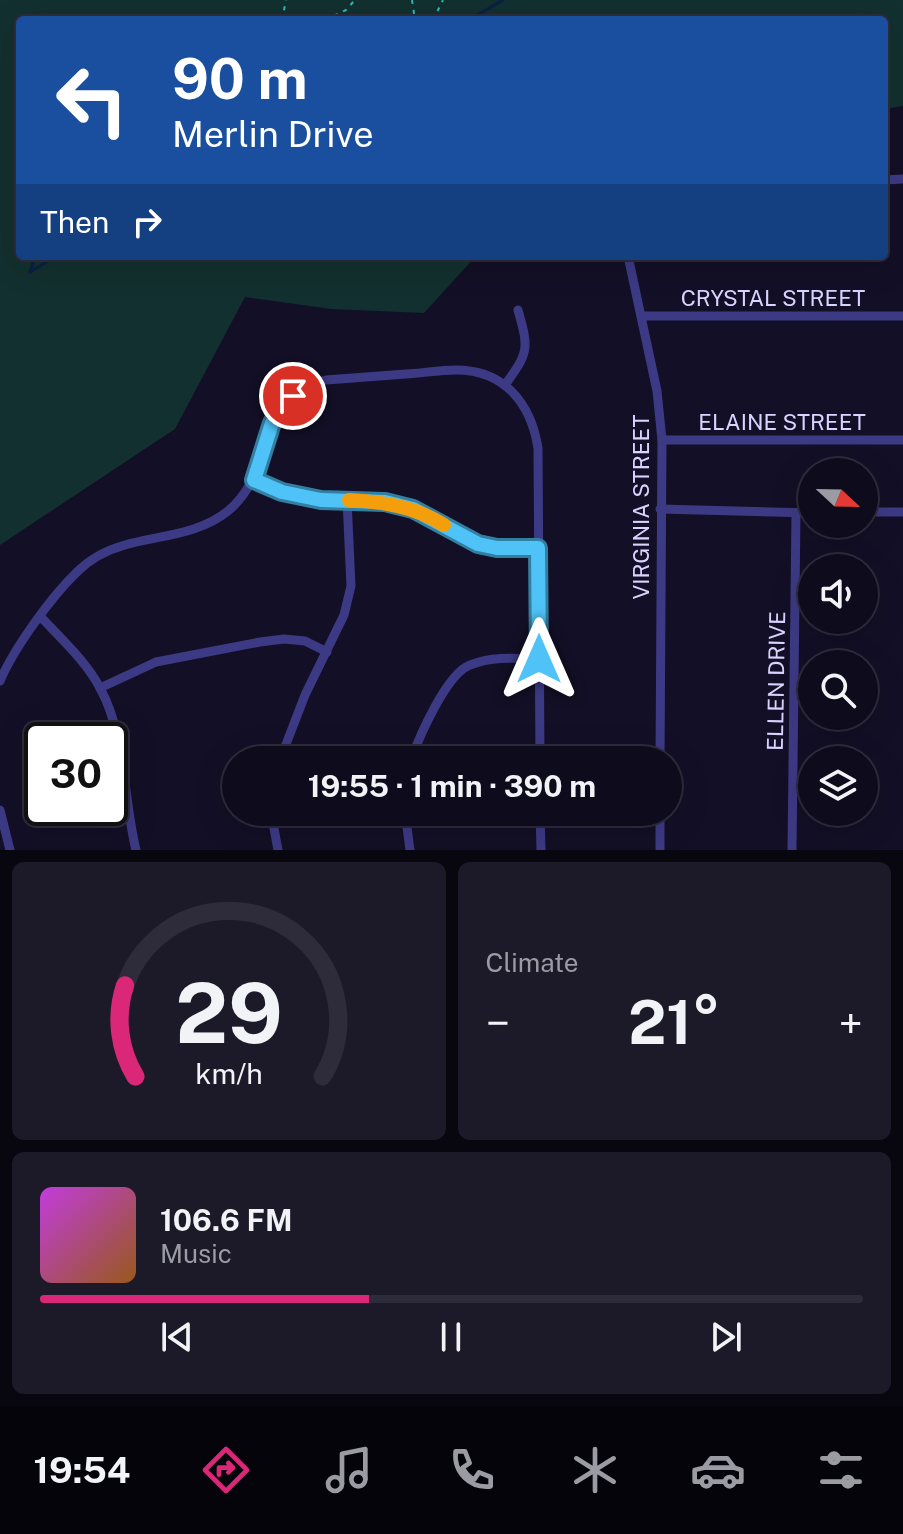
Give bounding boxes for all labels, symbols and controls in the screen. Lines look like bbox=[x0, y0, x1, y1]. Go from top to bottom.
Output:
text: 90 m bbox=[172, 46, 308, 112]
icon: left bbox=[40, 48, 144, 152]
text: Merlin Drive bbox=[172, 113, 374, 155]
icon: right bbox=[125, 200, 169, 244]
text: Then bbox=[40, 204, 109, 240]
street label: CRYSTAL STREET bbox=[681, 285, 865, 311]
pin bbox=[259, 362, 327, 430]
icon: arrive bbox=[271, 374, 315, 418]
street label: ELAINE STREET bbox=[698, 409, 866, 435]
street label: VIRGINIA STREET bbox=[628, 414, 654, 600]
north arrow bbox=[798, 458, 878, 538]
map controls bbox=[798, 458, 878, 826]
button: sound bbox=[798, 554, 878, 634]
street label: ELLEN DRIVE bbox=[762, 611, 790, 751]
position arrow bbox=[497, 617, 581, 701]
button: search bbox=[798, 650, 878, 730]
speed limit sign: 30 bbox=[24, 722, 128, 826]
button: layers bbox=[798, 746, 878, 826]
text: 19:55 · 1 min · 390 m bbox=[308, 768, 596, 804]
text: Climate bbox=[486, 947, 579, 978]
text: 29 bbox=[175, 964, 283, 1062]
text: 21° bbox=[628, 987, 720, 1058]
text: − bbox=[486, 997, 510, 1049]
text: + bbox=[839, 997, 863, 1049]
text: km/h bbox=[195, 1057, 262, 1090]
text: 106.6 FM bbox=[160, 1202, 293, 1238]
text: Music bbox=[160, 1238, 232, 1269]
icon: previous bbox=[155, 1315, 199, 1359]
icon: pause bbox=[429, 1315, 473, 1359]
icon: next bbox=[704, 1315, 748, 1359]
icon: directions bbox=[198, 1442, 254, 1498]
icon: music bbox=[321, 1442, 377, 1498]
icon: phone bbox=[444, 1442, 500, 1498]
icon: climate bbox=[567, 1442, 623, 1498]
icon: car bbox=[690, 1442, 746, 1498]
icon: filters bbox=[813, 1442, 869, 1498]
text: 19:54 bbox=[34, 1449, 130, 1491]

